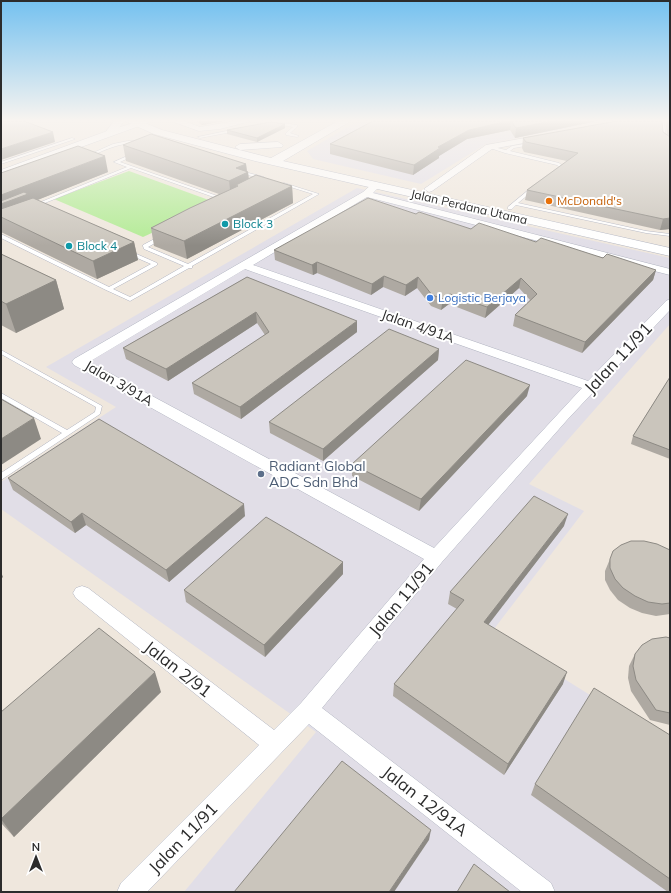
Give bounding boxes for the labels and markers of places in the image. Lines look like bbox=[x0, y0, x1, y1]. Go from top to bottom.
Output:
place label: McDonald's bbox=[557, 193, 622, 208]
marker: McDonald's bbox=[544, 196, 554, 206]
place label: Block 3 bbox=[233, 216, 273, 231]
marker: Block 3 bbox=[220, 219, 230, 229]
place label: Block 4 bbox=[77, 238, 117, 253]
marker: Block 4 bbox=[64, 241, 74, 251]
place label: Logistic Berjaya bbox=[438, 290, 526, 305]
marker: Logistic Berjaya bbox=[425, 293, 435, 303]
place label: Radiant Global ADC Sdn Bhd bbox=[269, 457, 366, 491]
marker: Radiant Global ADC Sdn Bhd bbox=[256, 469, 266, 479]

